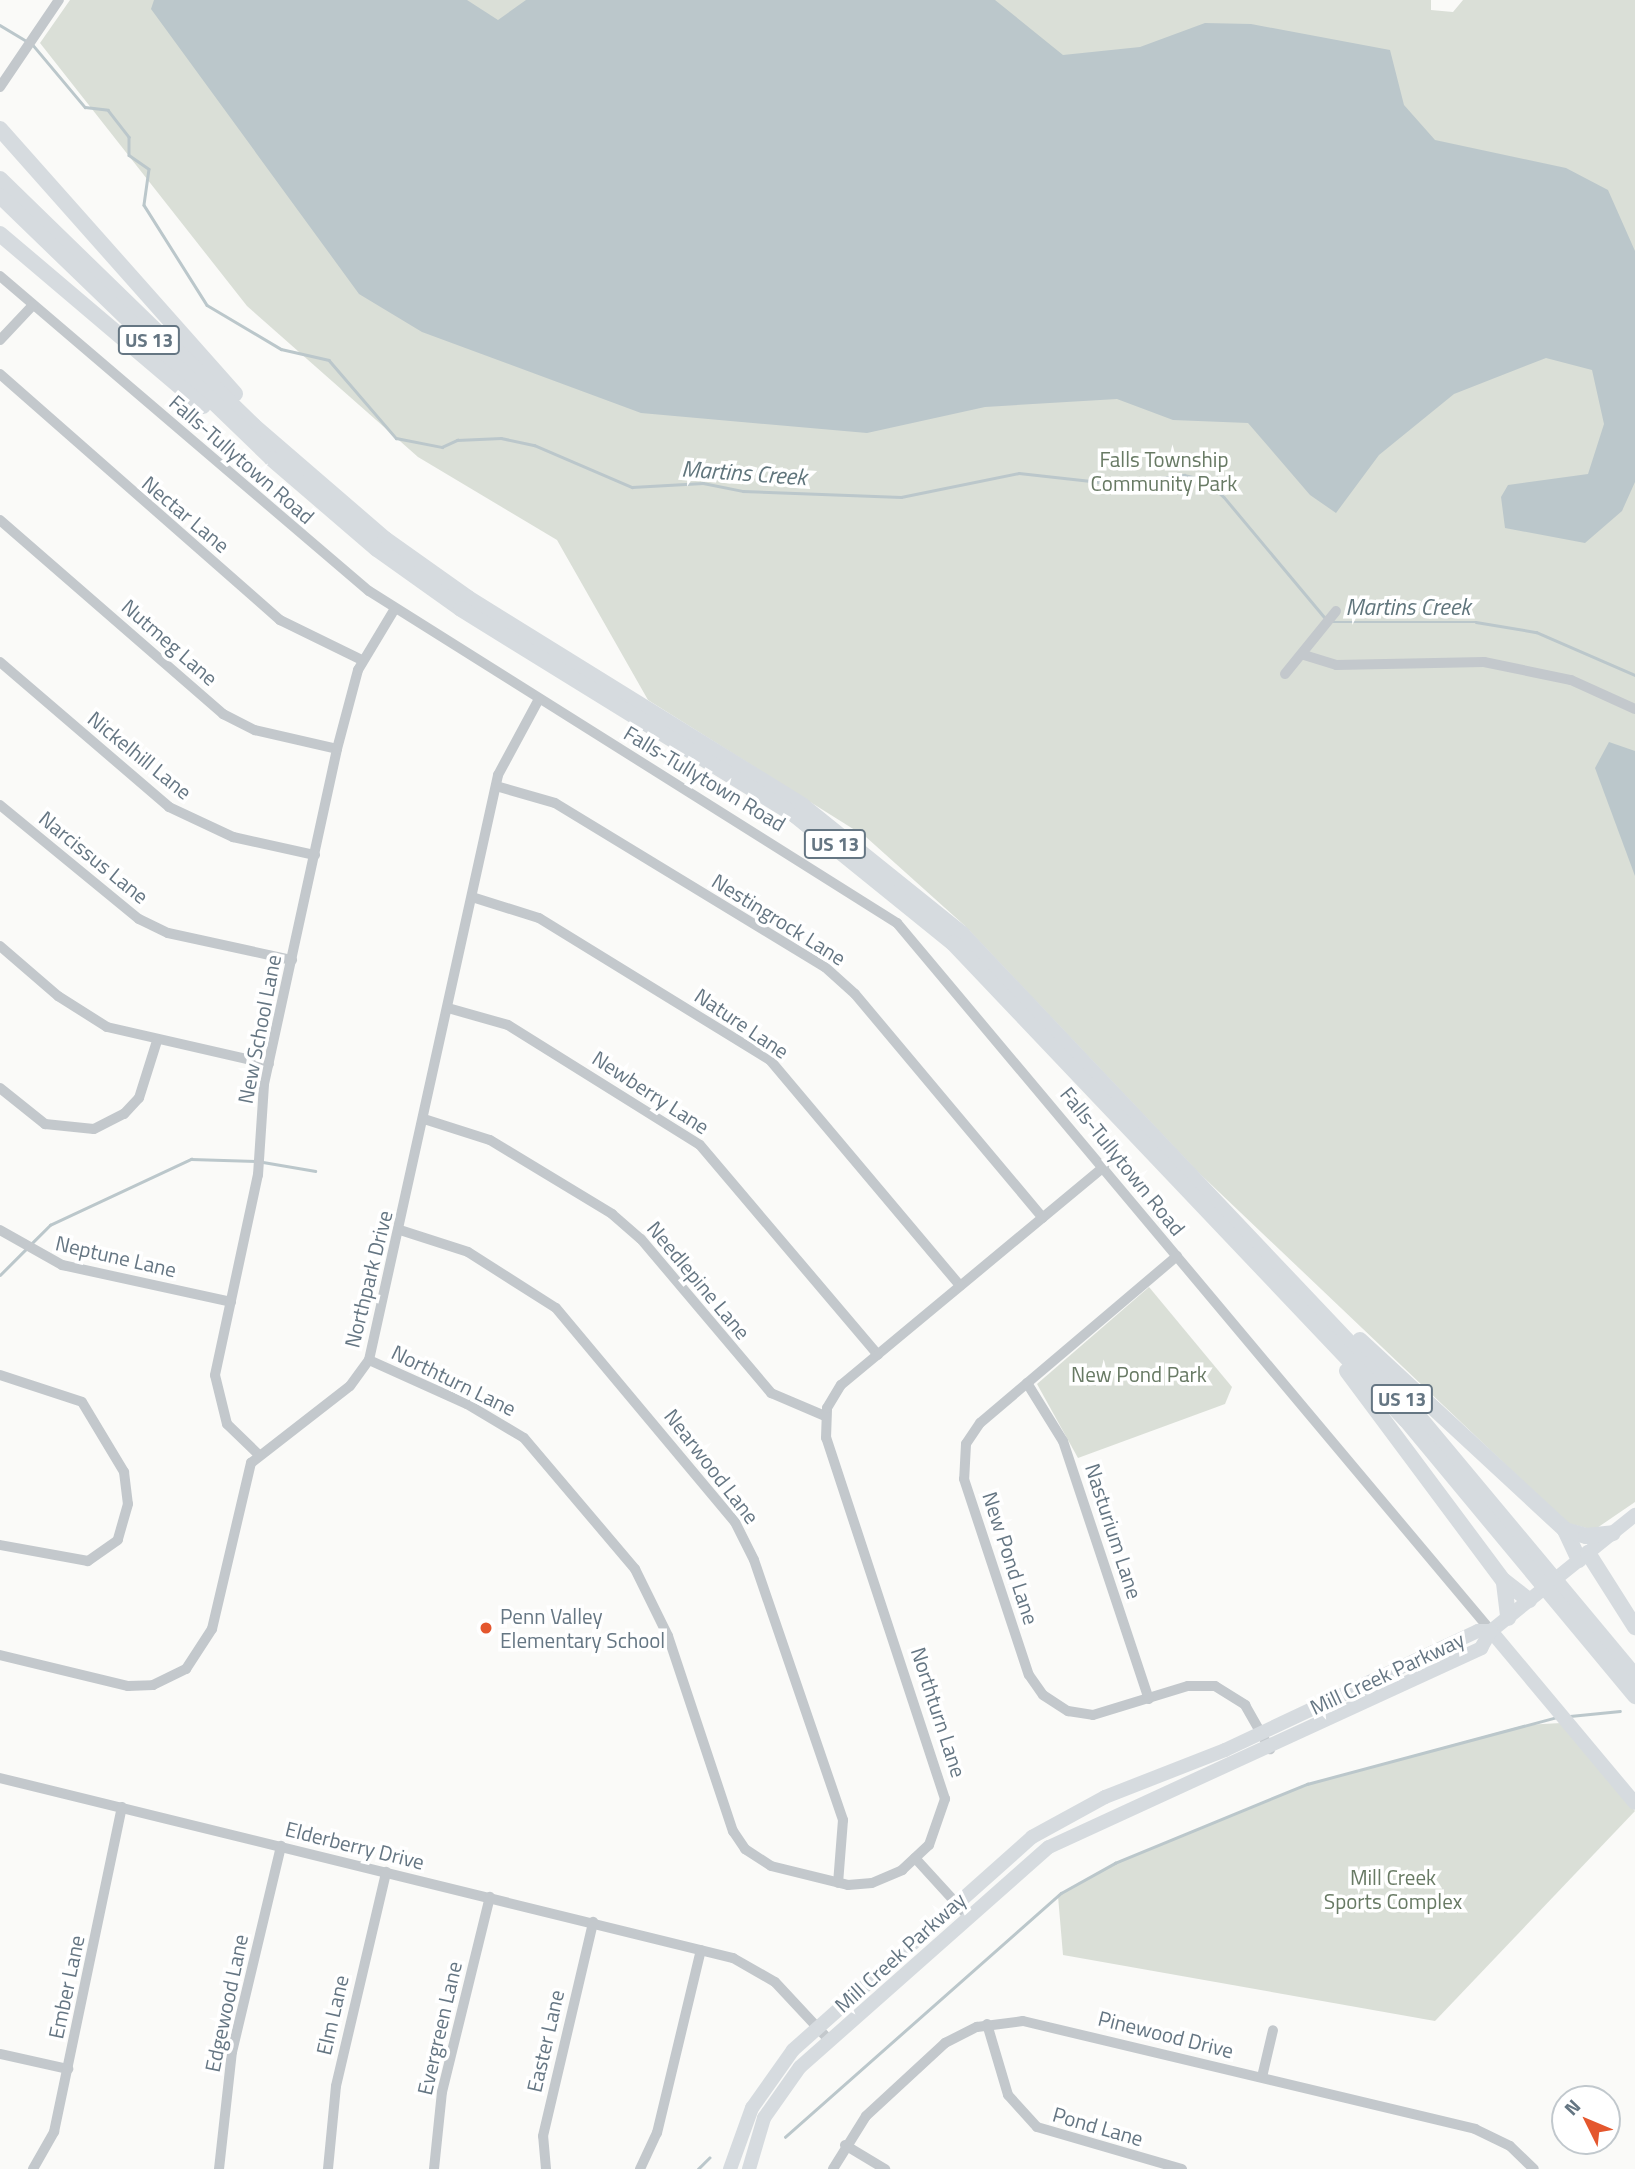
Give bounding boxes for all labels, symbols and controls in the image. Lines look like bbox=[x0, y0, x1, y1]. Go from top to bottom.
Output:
road number: US 13 bbox=[118, 324, 180, 356]
street label: Falls-Tullytown Road bbox=[164, 389, 320, 529]
park label: Falls Township Community Park bbox=[1091, 446, 1237, 496]
water label: Martins Creek bbox=[681, 455, 807, 491]
street label: Nectar Lane bbox=[137, 470, 235, 558]
water label: Martins Creek bbox=[1345, 593, 1471, 621]
street label: Nutmeg Lane bbox=[117, 594, 223, 690]
street label: Nickelhill Lane bbox=[83, 706, 197, 804]
street label: Falls-Tullytown Road bbox=[620, 720, 790, 836]
street label: Narcissus Lane bbox=[34, 805, 154, 909]
road number: US 13 bbox=[804, 828, 866, 860]
street label: Nestingrock Lane bbox=[707, 868, 851, 970]
street label: New School Lane bbox=[232, 952, 286, 1106]
street label: Nature Lane bbox=[690, 982, 794, 1064]
street label: Newberry Lane bbox=[588, 1045, 714, 1139]
street label: Falls-Tullytown Road bbox=[1055, 1082, 1191, 1240]
street label: Northpark Drive bbox=[339, 1208, 397, 1350]
street label: Needlepine Lane bbox=[642, 1216, 756, 1344]
street label: Neptune Lane bbox=[53, 1230, 179, 1282]
street label: Northturn Lane bbox=[388, 1339, 520, 1421]
park label: New Pond Park bbox=[1071, 1361, 1207, 1387]
road number: US 13 bbox=[1370, 1384, 1434, 1414]
street label: Nearwood Lane bbox=[659, 1404, 765, 1528]
street label: Nasturium Lane bbox=[1080, 1460, 1148, 1602]
street label: New Pond Lane bbox=[978, 1488, 1044, 1628]
place label: Penn Valley Elementary School bbox=[500, 1603, 665, 1653]
marker: Penn Valley Elementary School bbox=[478, 1620, 494, 1636]
street label: Mill Creek Parkway bbox=[1306, 1626, 1468, 1720]
street label: Northturn Lane bbox=[906, 1644, 972, 1780]
street label: Elderberry Drive bbox=[283, 1816, 427, 1874]
park label: Mill Creek Sports Complex bbox=[1324, 1864, 1462, 1914]
street label: Mill Creek Parkway bbox=[829, 1887, 971, 2017]
street label: Edgewood Lane bbox=[199, 1932, 253, 2074]
street label: Ember Lane bbox=[43, 1933, 89, 2041]
street label: Evergreen Lane bbox=[411, 1959, 467, 2097]
street label: Elm Lane bbox=[311, 1973, 353, 2057]
street label: Easter Lane bbox=[521, 1987, 569, 2095]
street label: Pinewood Drive bbox=[1096, 2005, 1236, 2063]
north arrow bbox=[1551, 2085, 1621, 2155]
text: N bbox=[1557, 2092, 1587, 2121]
street label: Pond Lane bbox=[1050, 2101, 1146, 2151]

